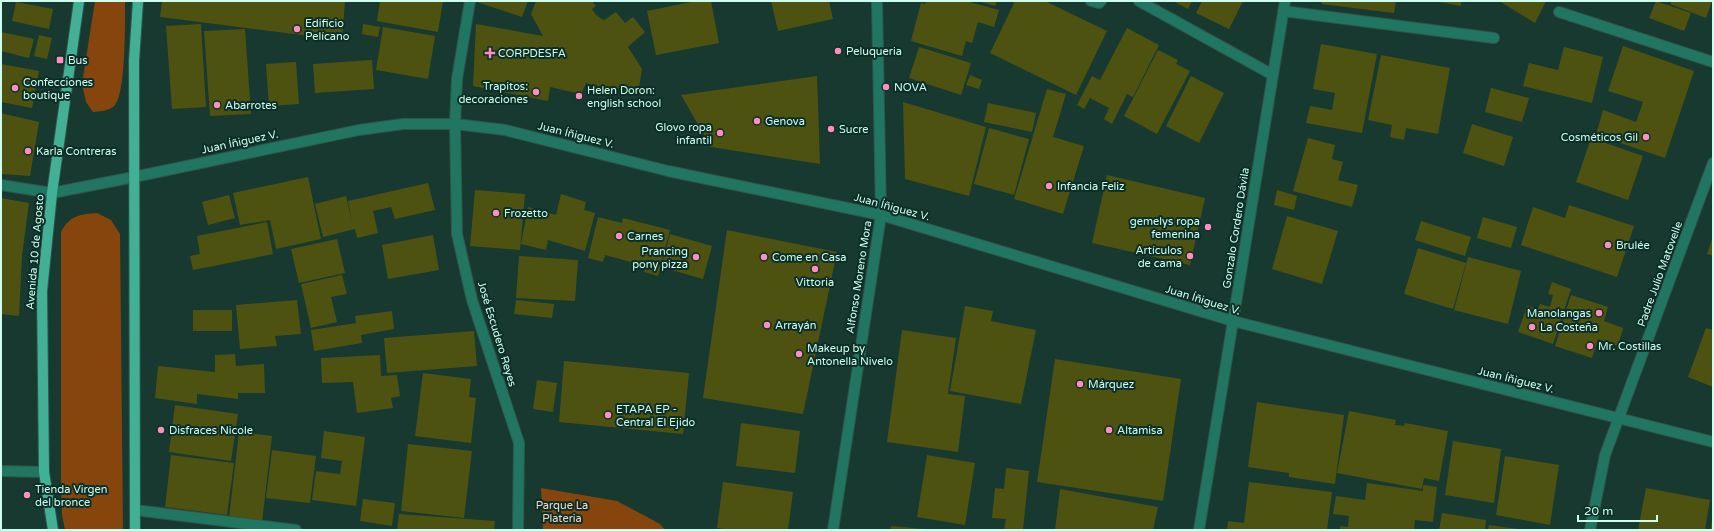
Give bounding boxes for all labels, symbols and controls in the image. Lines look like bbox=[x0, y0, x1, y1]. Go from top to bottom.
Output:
place label: Edificio Pelícano bbox=[305, 17, 350, 43]
marker: Edificio Pelícano bbox=[292, 24, 302, 34]
place label: Peluqueria bbox=[846, 45, 902, 58]
marker: Peluqueria bbox=[833, 46, 843, 56]
place label: CORPDESFA bbox=[498, 47, 566, 60]
marker: CORPDESFA bbox=[485, 48, 495, 58]
place label: Bus bbox=[68, 54, 88, 67]
marker: Bus bbox=[55, 55, 65, 65]
place label: Confecciones boutique bbox=[23, 76, 93, 102]
place label: Trapitos: decoraciones bbox=[458, 80, 528, 106]
place label: NOVA bbox=[894, 81, 927, 94]
marker: NOVA bbox=[881, 82, 891, 92]
marker: Confecciones boutique bbox=[10, 83, 20, 93]
place label: Helen Doron: english school bbox=[587, 84, 661, 110]
marker: Trapitos: decoraciones bbox=[531, 87, 541, 97]
marker: Helen Doron: english school bbox=[574, 91, 584, 101]
place label: Abarrotes bbox=[225, 99, 277, 112]
marker: Abarrotes bbox=[212, 100, 222, 110]
place label: Genova bbox=[765, 115, 805, 128]
marker: Genova bbox=[752, 116, 762, 126]
street label: Juan Íñiguez V. bbox=[537, 118, 616, 151]
place label: Glovo ropa infantil bbox=[655, 121, 712, 147]
place label: Sucre bbox=[839, 123, 869, 136]
marker: Sucre bbox=[826, 124, 836, 134]
street label: Juan Íñiguez V. bbox=[200, 127, 280, 156]
marker: Glovo ropa infantil bbox=[715, 128, 725, 138]
place label: Cosméticos Gil bbox=[1561, 131, 1638, 144]
marker: Cosméticos Gil bbox=[1641, 132, 1651, 142]
place label: Karla Contreras bbox=[36, 145, 116, 158]
marker: Karla Contreras bbox=[23, 146, 33, 156]
street label: Gonzalo Cordero Dávila bbox=[1220, 167, 1252, 289]
place label: Infancia Feliz bbox=[1057, 180, 1125, 193]
marker: Infancia Feliz bbox=[1044, 181, 1054, 191]
street label: Juan Íñiguez V. bbox=[853, 190, 932, 223]
street label: Avenida 10 de Agosto bbox=[23, 194, 47, 310]
place label: Frozetto bbox=[504, 207, 548, 220]
marker: Frozetto bbox=[491, 208, 501, 218]
place label: gemelys ropa femenina bbox=[1130, 215, 1200, 241]
street label: Padre Julio Matovelle bbox=[1635, 219, 1685, 329]
street label: Alfonso Moreno Mora bbox=[844, 220, 874, 334]
marker: gemelys ropa femenina bbox=[1203, 222, 1213, 232]
place label: Carnes bbox=[627, 230, 663, 243]
marker: Carnes bbox=[614, 231, 624, 241]
place label: Brulée bbox=[1616, 239, 1650, 252]
marker: Brulée bbox=[1603, 240, 1613, 250]
place label: Artículos de cama bbox=[1135, 244, 1182, 270]
place label: Prancing pony pizza bbox=[632, 245, 688, 271]
place label: Come en Casa bbox=[772, 251, 846, 264]
marker: Artículos de cama bbox=[1185, 251, 1195, 261]
marker: Prancing pony pizza bbox=[691, 252, 701, 262]
marker: Come en Casa bbox=[759, 252, 769, 262]
marker: Vittoria bbox=[810, 264, 820, 274]
place label: Vittoria bbox=[796, 276, 834, 289]
street label: José Escudero Reyes bbox=[475, 280, 519, 388]
street label: Juan Íñiguez V. bbox=[1164, 281, 1243, 318]
place label: Manolangas bbox=[1527, 307, 1591, 320]
marker: Manolangas bbox=[1594, 308, 1604, 318]
place label: Arrayán bbox=[775, 319, 816, 332]
marker: Arrayán bbox=[762, 320, 772, 330]
place label: La Costeña bbox=[1540, 321, 1598, 334]
marker: La Costeña bbox=[1527, 322, 1537, 332]
place label: Mr. Costillas bbox=[1598, 340, 1661, 353]
marker: Mr. Costillas bbox=[1585, 341, 1595, 351]
place label: Makeup by Antonella Nivelo bbox=[807, 342, 893, 368]
marker: Makeup by Antonella Nivelo bbox=[794, 349, 804, 359]
street label: Juan Íñiguez V. bbox=[1477, 363, 1556, 396]
place label: Márquez bbox=[1088, 378, 1135, 391]
marker: Márquez bbox=[1075, 379, 1085, 389]
place label: ETAPA EP - Central El Ejido bbox=[616, 403, 696, 429]
marker: ETAPA EP - Central El Ejido bbox=[603, 410, 613, 420]
place label: Disfraces Nicole bbox=[169, 424, 253, 437]
place label: Altamisa bbox=[1117, 424, 1163, 437]
marker: Disfraces Nicole bbox=[156, 425, 166, 435]
marker: Altamisa bbox=[1104, 425, 1114, 435]
place label: Tienda Virgen del bronce bbox=[35, 483, 107, 509]
marker: Tienda Virgen del bronce bbox=[22, 490, 32, 500]
scale bar bbox=[1578, 497, 1657, 523]
park label: Parque La Plateria bbox=[536, 499, 588, 525]
text: 20 m bbox=[1584, 504, 1613, 518]

